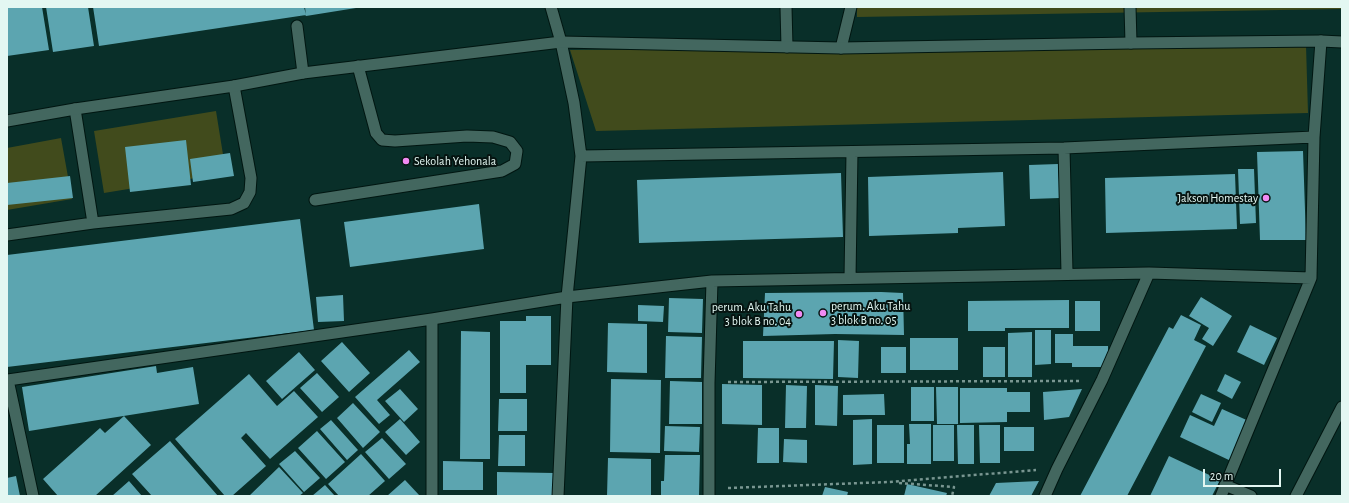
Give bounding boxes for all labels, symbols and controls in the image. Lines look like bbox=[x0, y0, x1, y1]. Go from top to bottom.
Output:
place label: Sekolah Yehonala bbox=[414, 154, 496, 168]
marker: Sekolah Yehonala bbox=[401, 156, 411, 166]
place label: Jakson Homestay bbox=[1177, 191, 1258, 205]
marker: Jakson Homestay bbox=[1261, 193, 1271, 203]
place label: perum. Aku Tahu 3 blok B no. 05 bbox=[831, 299, 910, 327]
place label: perum. Aku Tahu 3 blok B no. 04 bbox=[712, 300, 791, 328]
marker: perum. Aku Tahu 3 blok B no. 05 bbox=[818, 308, 828, 318]
marker: perum. Aku Tahu 3 blok B no. 04 bbox=[794, 309, 804, 319]
scale bar bbox=[1205, 461, 1283, 487]
text: 20 m bbox=[1210, 470, 1233, 482]

